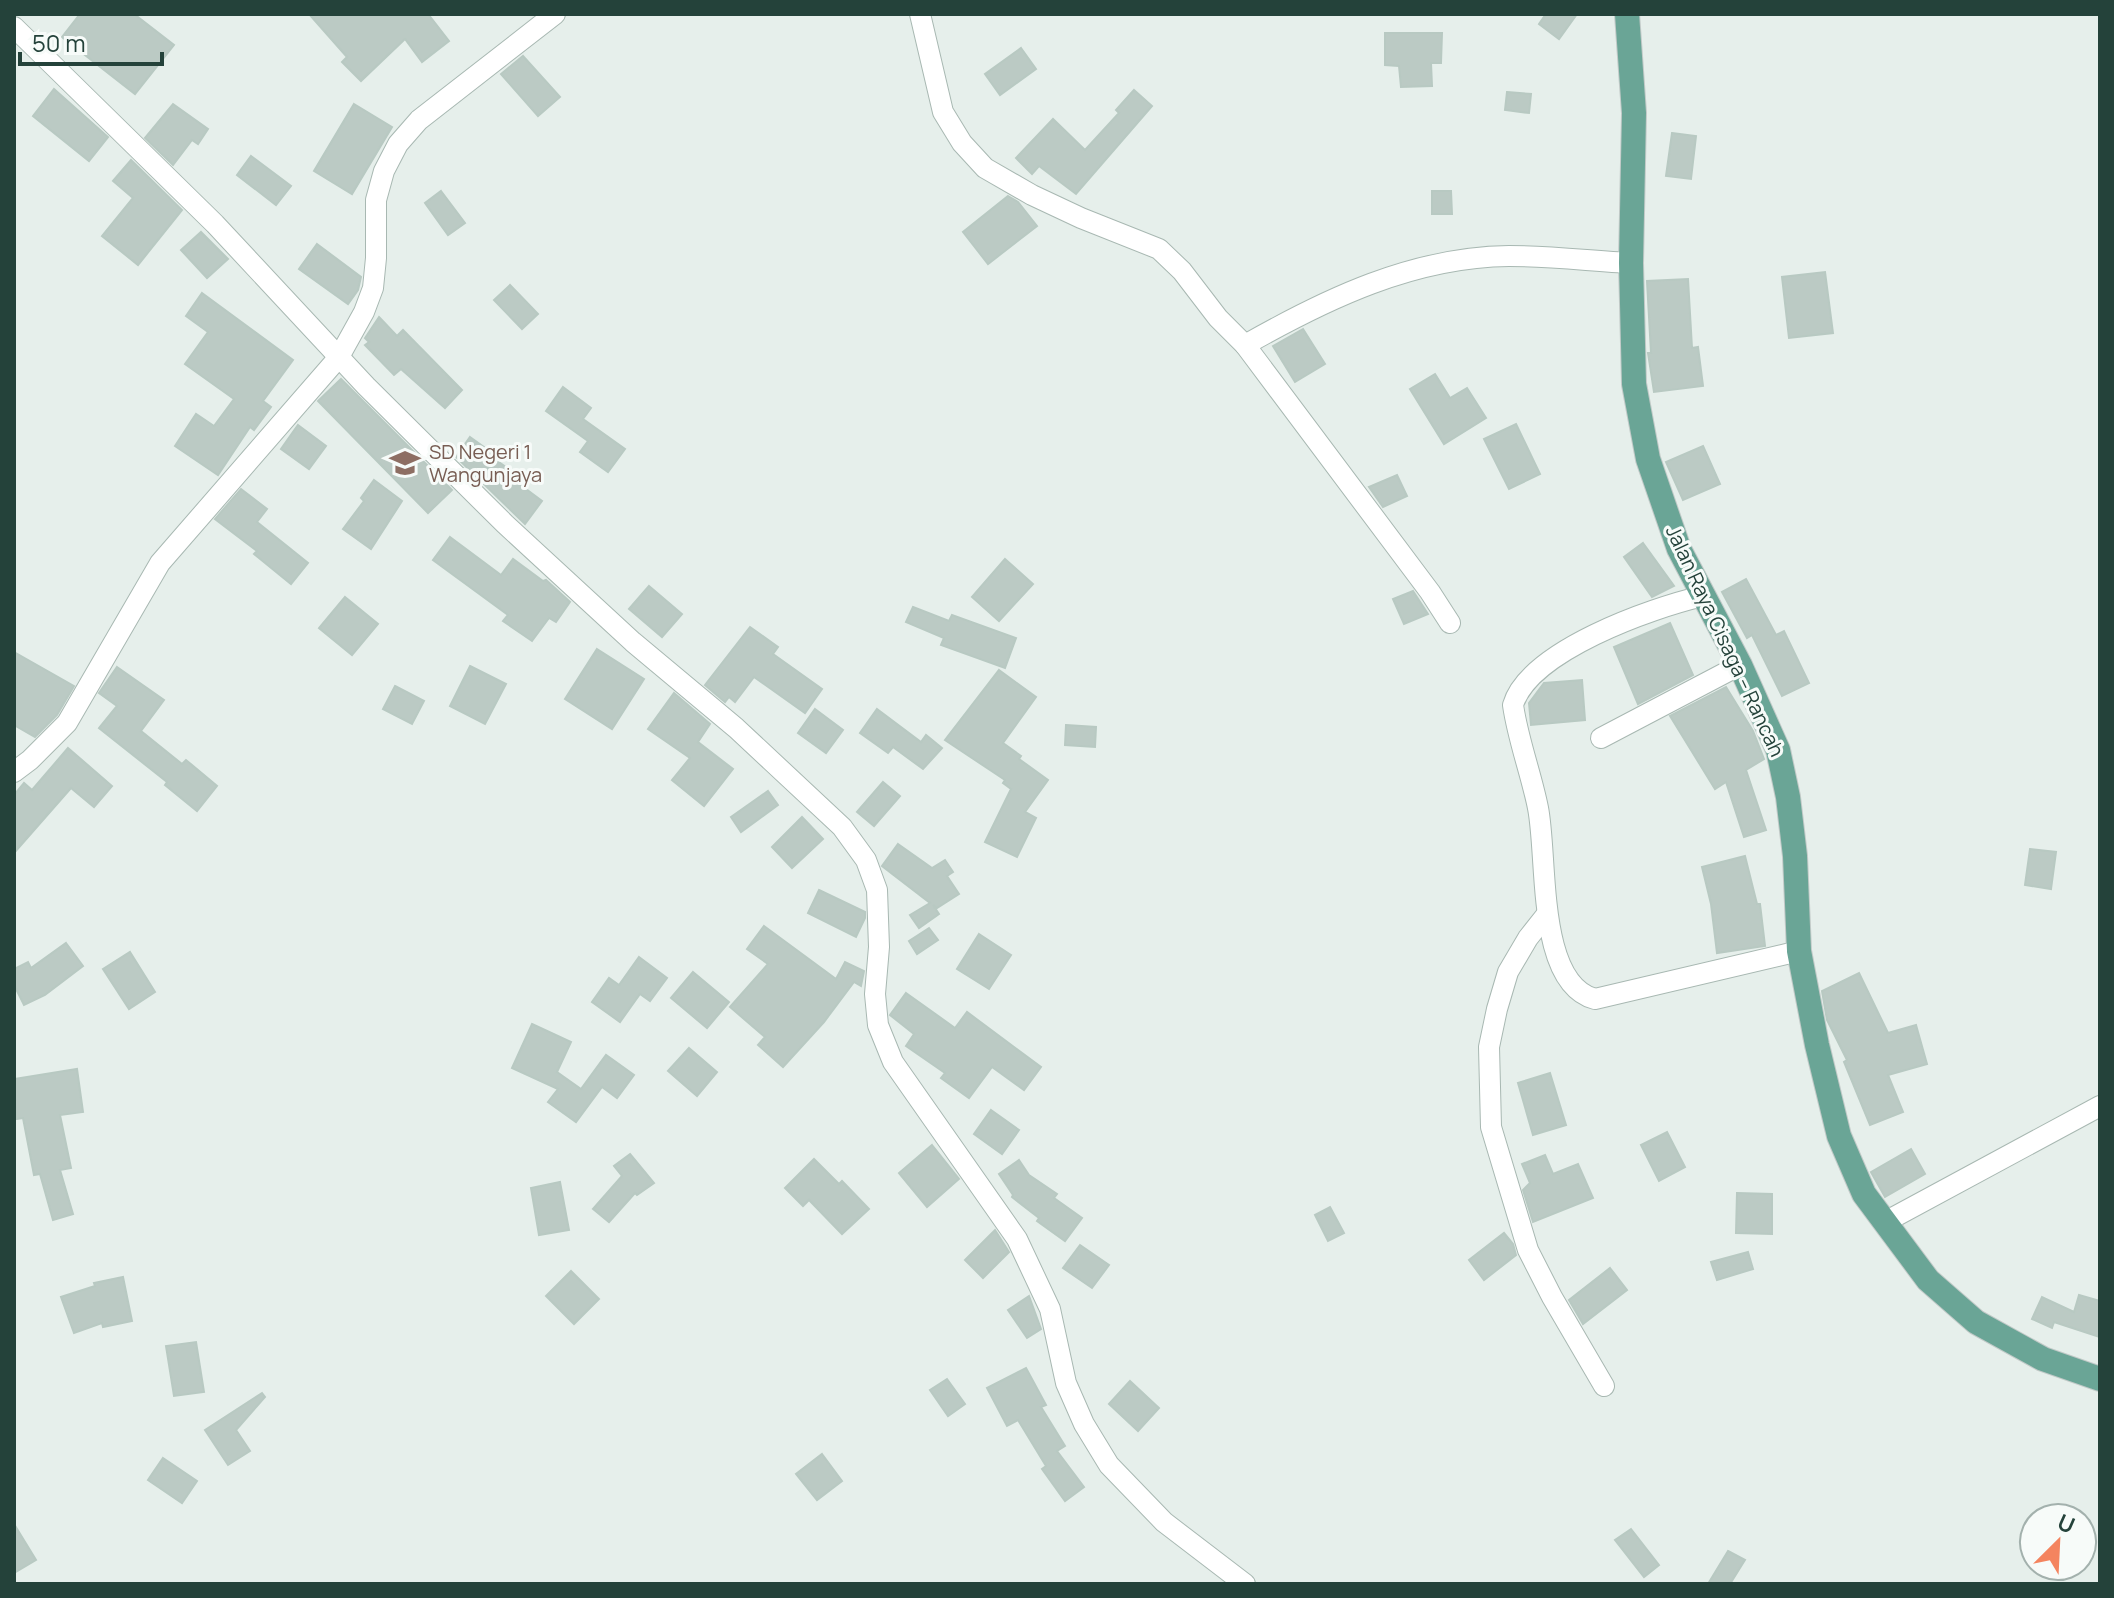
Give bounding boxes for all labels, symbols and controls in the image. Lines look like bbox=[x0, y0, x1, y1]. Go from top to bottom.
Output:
scale bar bbox=[20, 16, 162, 66]
text: 50 m bbox=[32, 26, 86, 59]
place label: SD Negeri 1 Wangunjaya bbox=[429, 438, 542, 488]
school or university icon: SD Negeri 1 Wangunjaya bbox=[388, 446, 422, 480]
street label: Jalan Raya Cisaga – Rancah bbox=[1660, 521, 1791, 761]
north arrow bbox=[2018, 1502, 2098, 1582]
text: U bbox=[2053, 1507, 2079, 1541]

